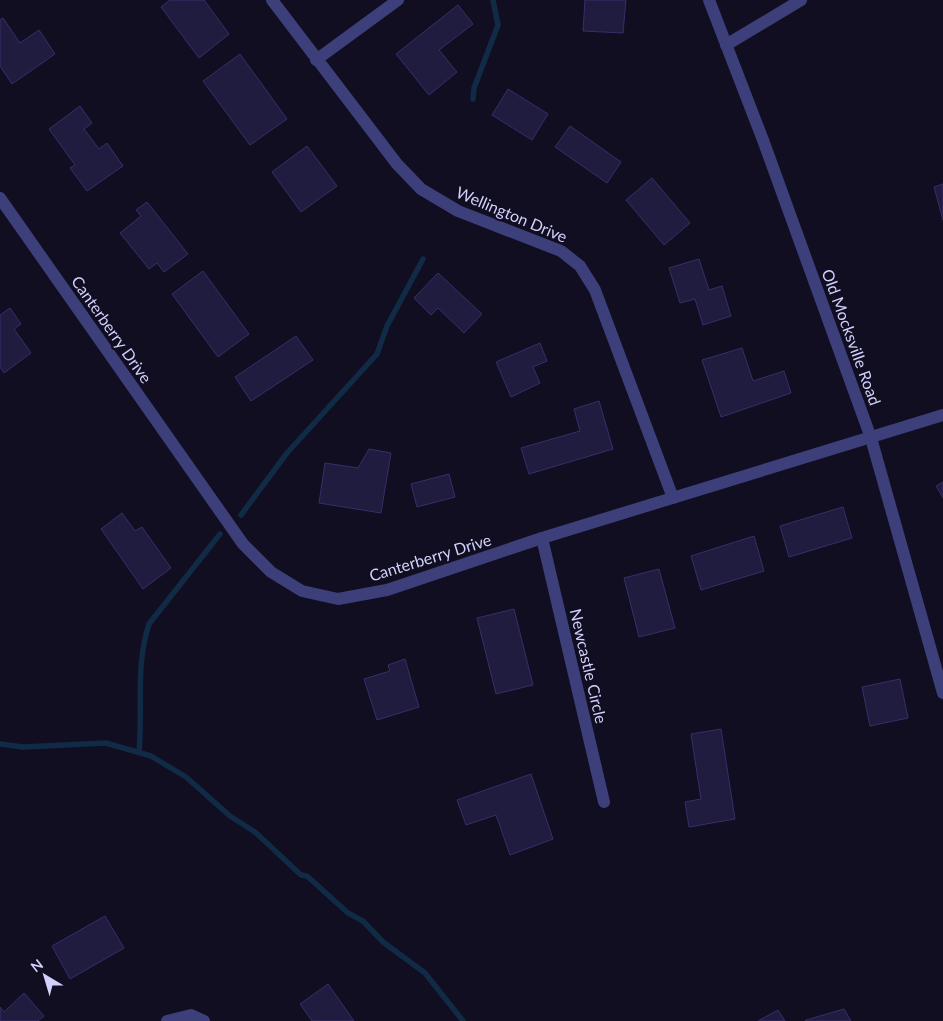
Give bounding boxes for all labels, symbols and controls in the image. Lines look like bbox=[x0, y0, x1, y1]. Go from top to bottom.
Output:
street label: Wellington Drive bbox=[454, 182, 570, 246]
street label: Old Mocksville Road bbox=[819, 266, 885, 408]
street label: Canterberry Drive bbox=[68, 272, 156, 386]
street label: Canterberry Drive bbox=[367, 529, 493, 585]
street label: Newcastle Circle bbox=[567, 607, 611, 725]
north arrow bbox=[20, 951, 70, 1001]
text: N bbox=[27, 955, 46, 975]

